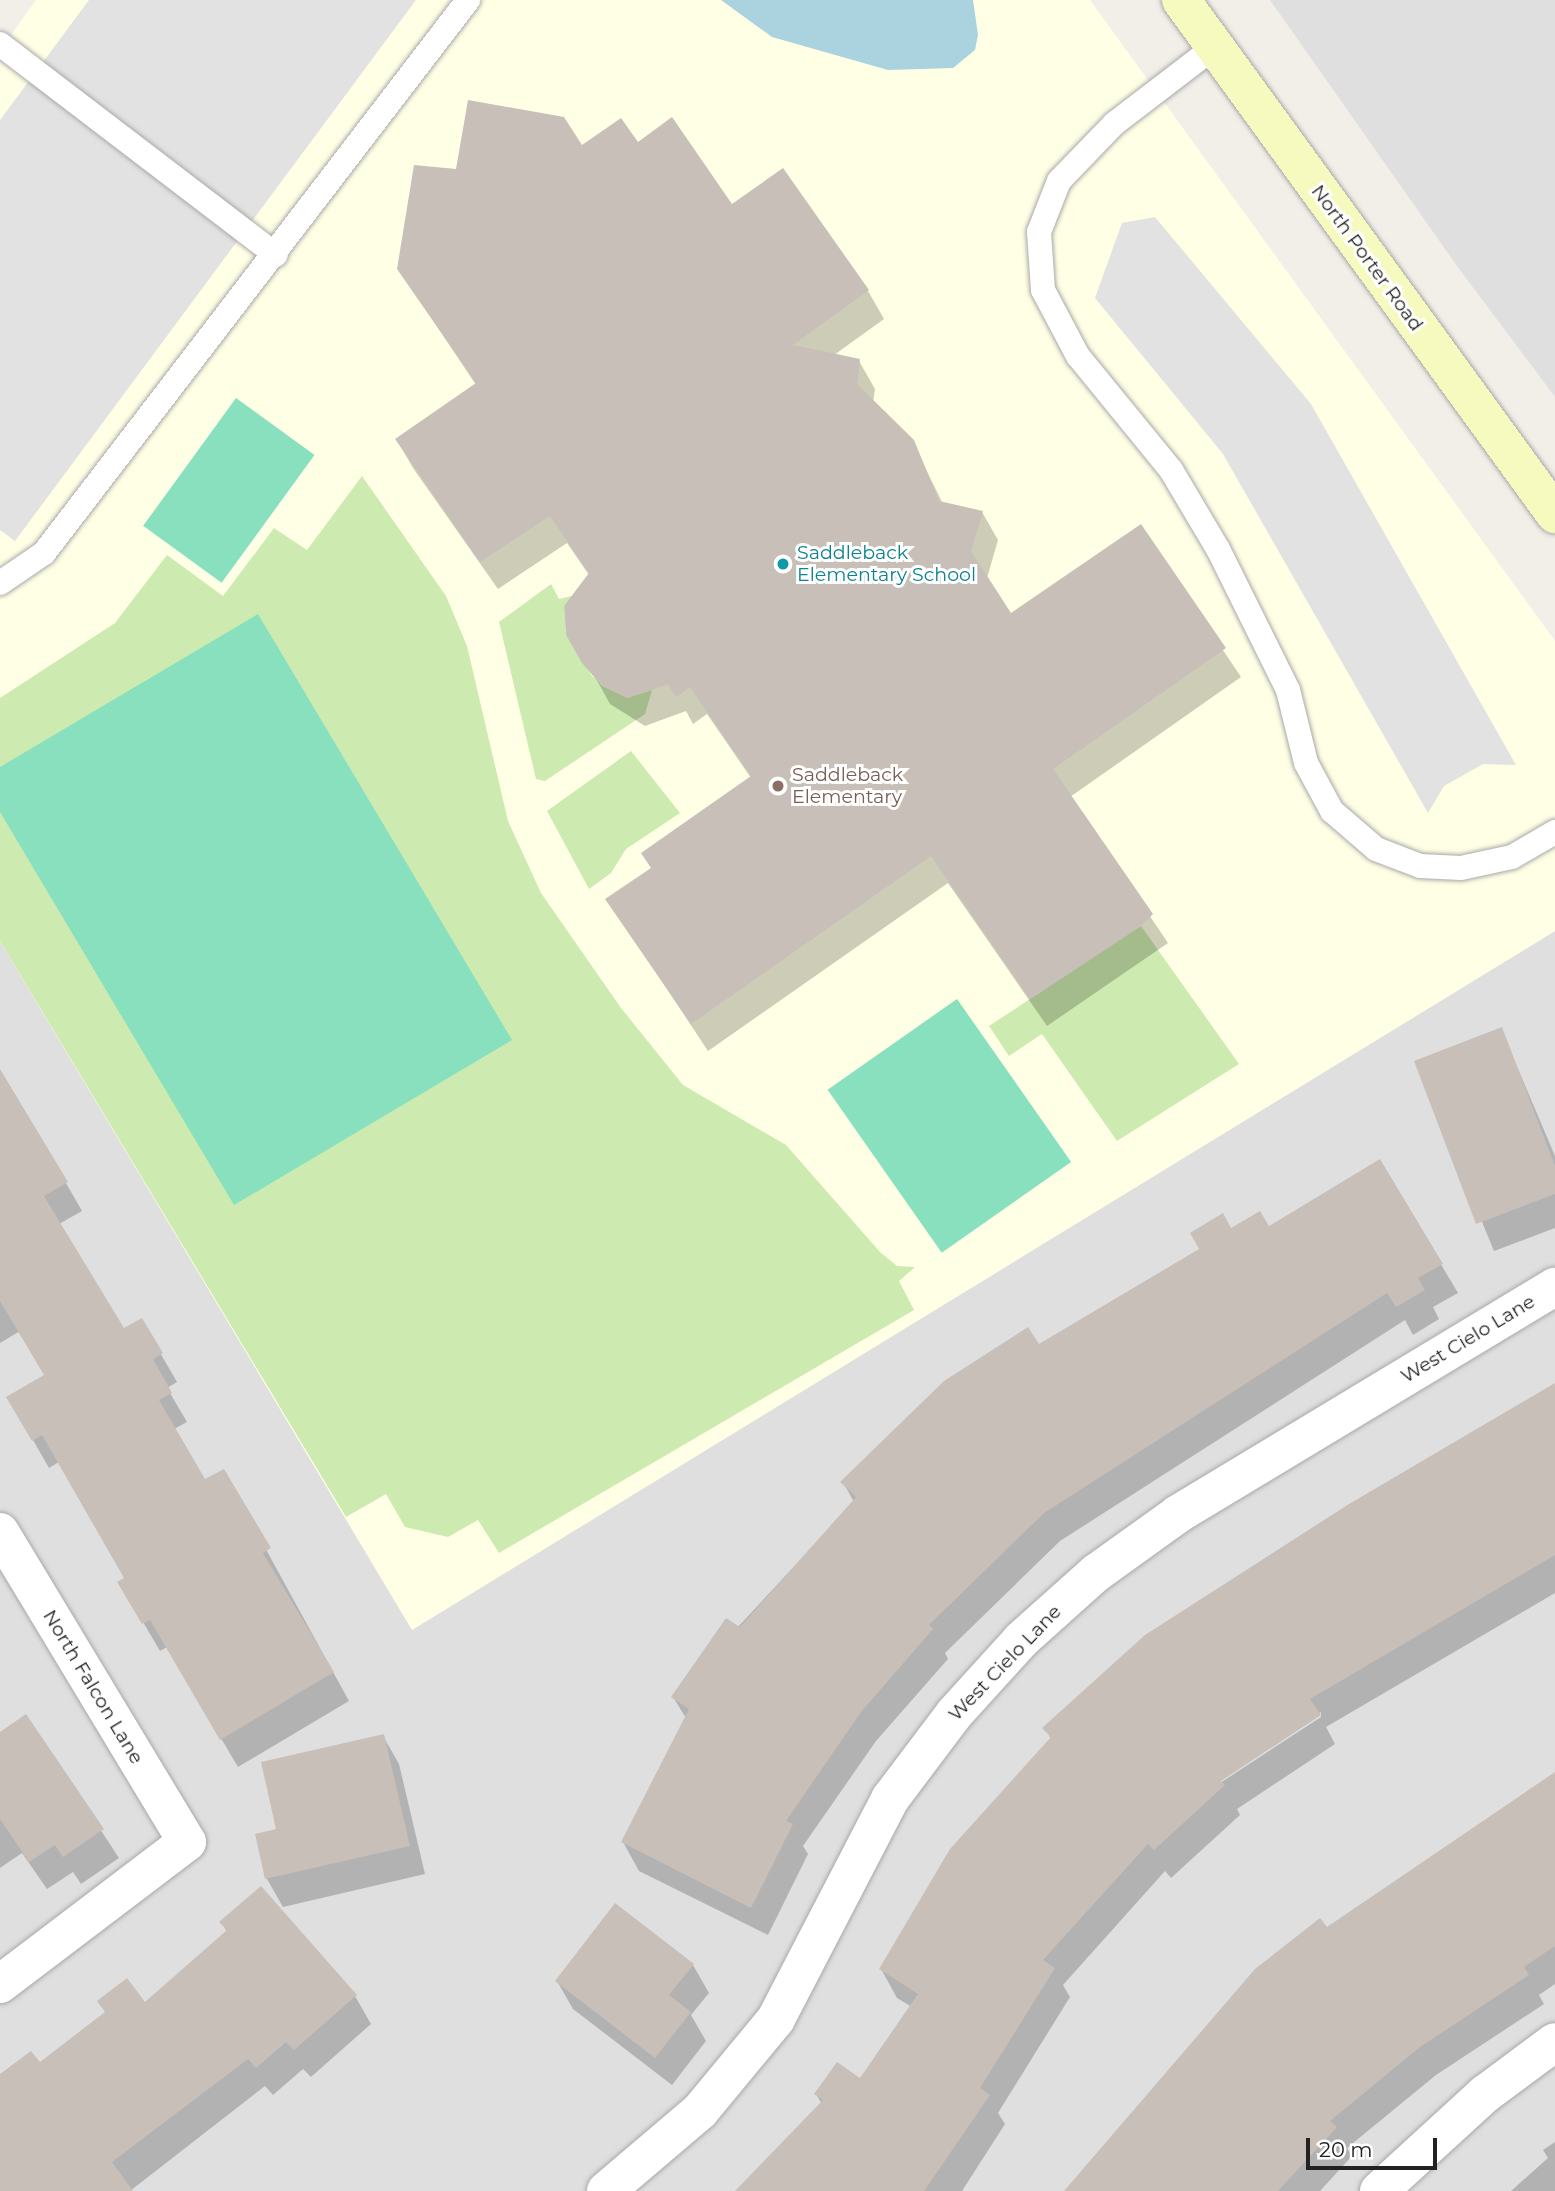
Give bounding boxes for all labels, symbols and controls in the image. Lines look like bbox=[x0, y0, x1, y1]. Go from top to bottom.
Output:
street label: North Porter Road bbox=[1306, 180, 1428, 336]
place label: Saddleback Elementary School bbox=[797, 542, 976, 586]
marker: Saddleback Elementary School bbox=[775, 556, 791, 572]
place label: Saddleback Elementary bbox=[792, 764, 903, 808]
marker: Saddleback Elementary bbox=[770, 778, 786, 794]
street label: West Cielo Lane bbox=[1397, 1290, 1539, 1388]
street label: West Cielo Lane bbox=[944, 1600, 1066, 1726]
street label: North Falcon Lane bbox=[38, 1606, 148, 1768]
scale bar bbox=[1310, 2124, 1441, 2168]
text: 20 m bbox=[1319, 2137, 1373, 2162]

